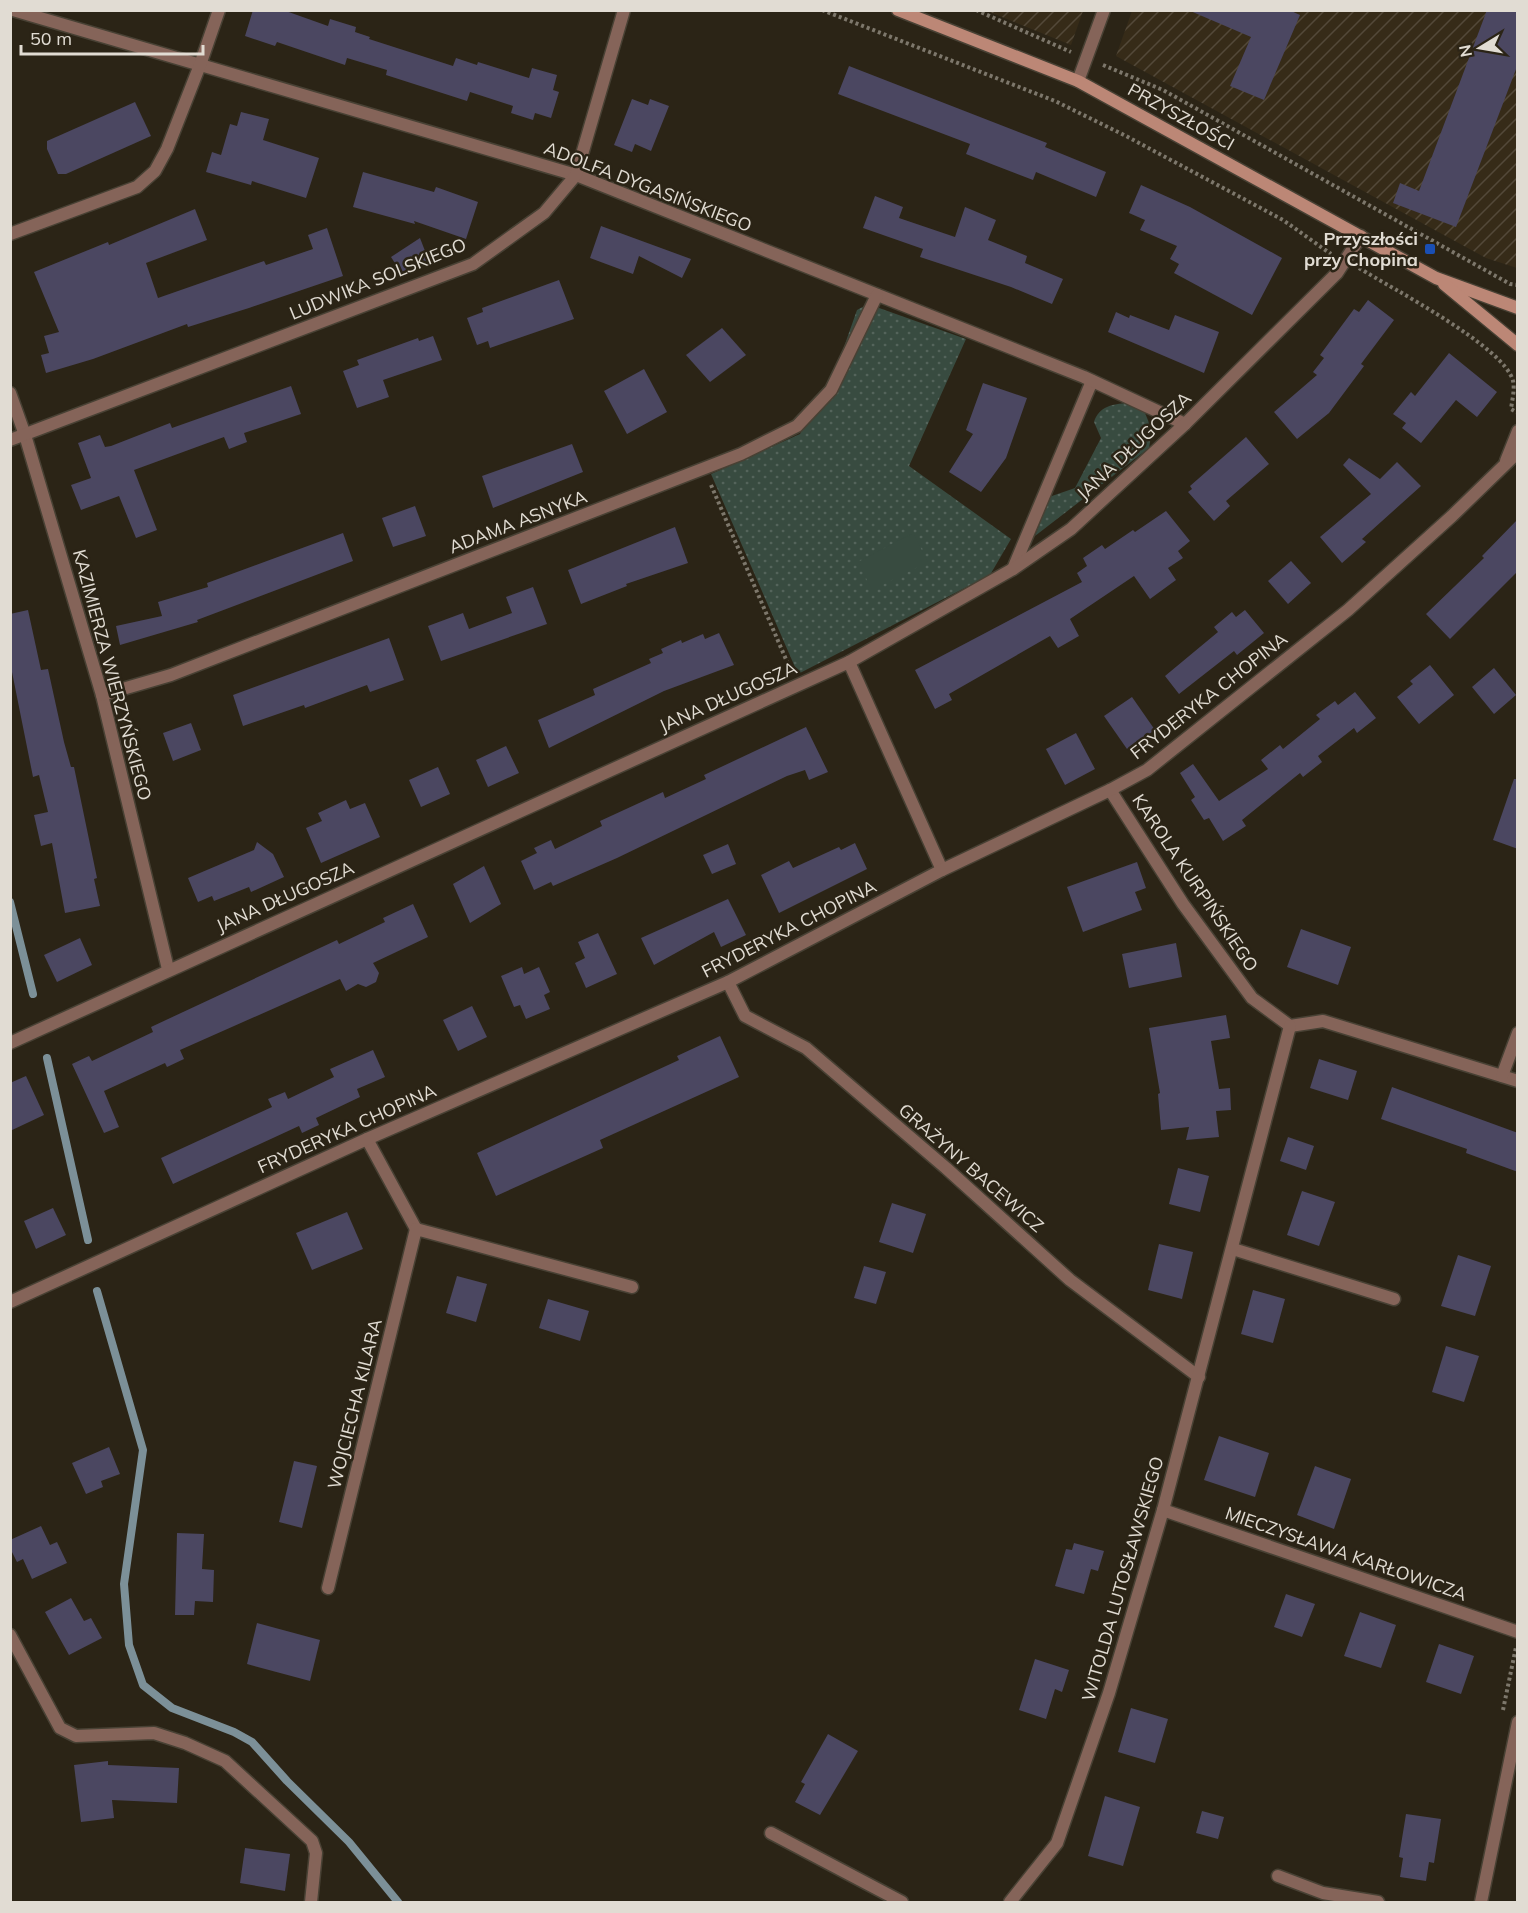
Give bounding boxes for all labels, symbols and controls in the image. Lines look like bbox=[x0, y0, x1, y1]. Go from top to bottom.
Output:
scale bar bbox=[21, 18, 202, 56]
north arrow bbox=[1450, 18, 1510, 78]
text: 50 m bbox=[30, 27, 72, 50]
text: N bbox=[1454, 43, 1476, 59]
street label: PRZYSZŁOŚCI bbox=[1124, 78, 1239, 155]
street label: ADOLFA DYGASIŃSKIEGO bbox=[541, 136, 755, 237]
place label: Przyszłości przy Chopina bbox=[1304, 227, 1418, 271]
street label: LUDWIKA SOLSKIEGO bbox=[286, 233, 470, 325]
marker: Przyszłości przy Chopina bbox=[1423, 242, 1437, 256]
street label: JANA DŁUGOSZA bbox=[1072, 387, 1196, 505]
street label: ADAMA ASNYKA bbox=[445, 485, 590, 558]
street label: KAZIMIERZA WIERZYŃSKIEGO bbox=[68, 547, 157, 803]
street label: FRYDERYKA CHOPINA bbox=[1126, 627, 1292, 764]
street label: JANA DŁUGOSZA bbox=[655, 656, 800, 737]
street label: KAROLA KURPIŃSKIEGO bbox=[1127, 790, 1263, 976]
street label: JANA DŁUGOSZA bbox=[212, 856, 357, 937]
street label: FRYDERYKA CHOPINA bbox=[698, 874, 880, 983]
street label: FRYDERYKA CHOPINA bbox=[254, 1079, 440, 1178]
street label: GRAŻYNY BACEWICZ bbox=[894, 1098, 1049, 1237]
street label: WOJCIECHA KILARA bbox=[322, 1316, 387, 1491]
street label: WITOLDA LUTOSŁAWSKIEGO bbox=[1077, 1454, 1169, 1704]
street label: MIECZYSŁAWA KARŁOWICZA bbox=[1222, 1501, 1470, 1606]

